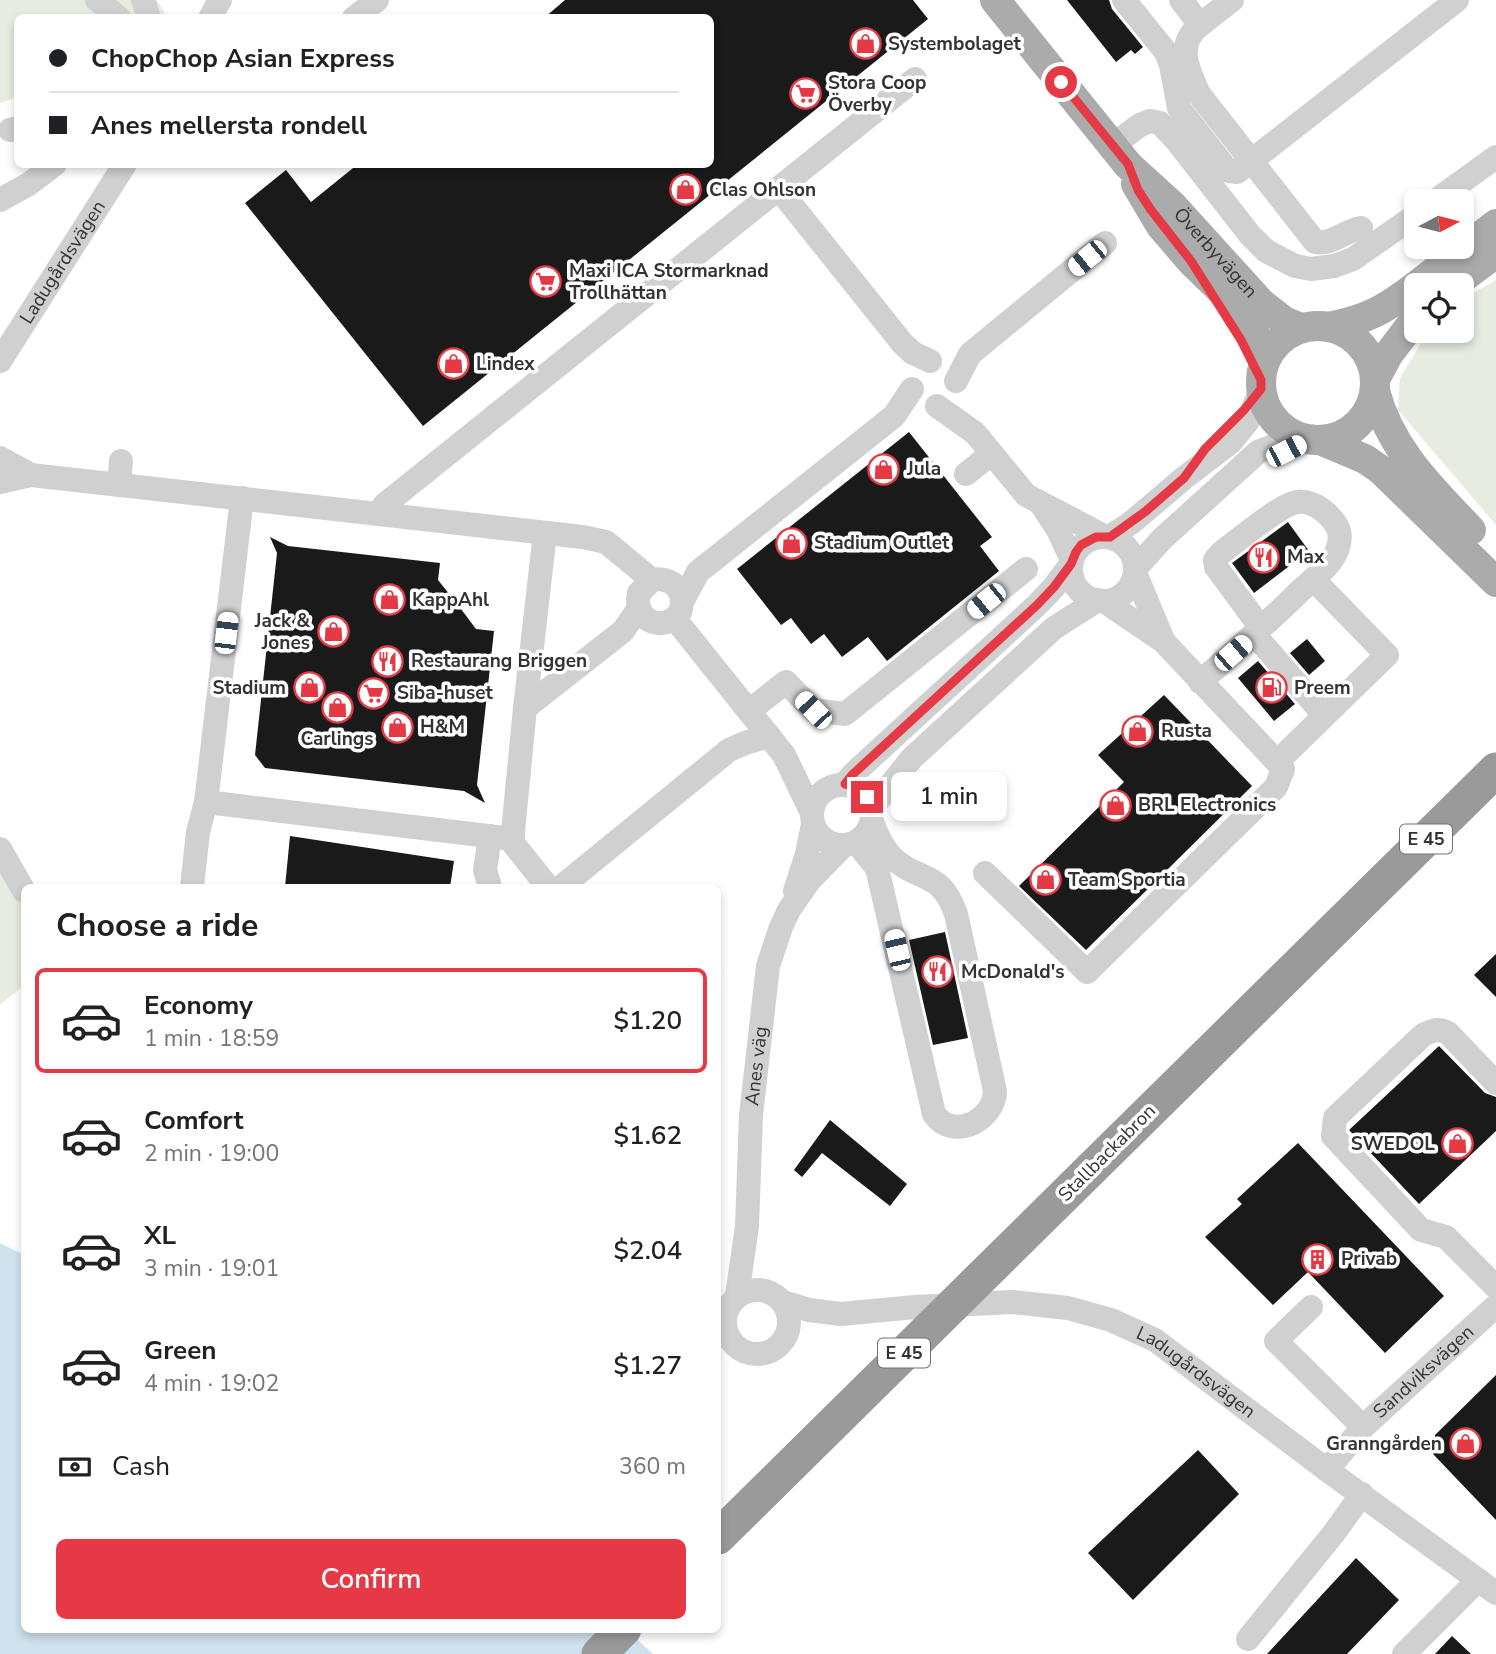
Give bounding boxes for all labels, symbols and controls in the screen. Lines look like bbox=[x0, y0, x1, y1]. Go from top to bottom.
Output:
shop icon: Systembolaget bbox=[848, 27, 882, 61]
place label: Systembolaget bbox=[888, 31, 1022, 57]
text: ChopChop Asian Express bbox=[91, 41, 395, 76]
route start bbox=[1045, 66, 1077, 98]
place label: Stora Coop Överby bbox=[828, 70, 926, 118]
supermarket icon: Stora Coop Överby bbox=[788, 77, 822, 111]
text: Anes mellersta rondell bbox=[91, 108, 367, 143]
shop icon: Clas Ohlson bbox=[669, 173, 703, 207]
place label: Clas Ohlson bbox=[709, 177, 816, 203]
north arrow bbox=[1404, 189, 1474, 259]
map controls bbox=[1404, 189, 1474, 343]
street label: Ladugårdsvägen bbox=[14, 195, 112, 329]
street label: Överbyvägen bbox=[1168, 202, 1263, 304]
car bbox=[1065, 237, 1110, 279]
place label: Maxi ICA Stormarknad Trollhättan bbox=[569, 258, 769, 306]
supermarket icon: Maxi ICA Stormarknad Trollhättan bbox=[529, 265, 563, 299]
button: locate bbox=[1404, 273, 1474, 343]
shop icon: Lindex bbox=[436, 347, 470, 381]
place label: Lindex bbox=[476, 351, 535, 377]
car bbox=[1263, 432, 1310, 470]
shop icon: Jula bbox=[867, 452, 901, 486]
place label: Jula bbox=[906, 456, 941, 482]
shop icon: Stadium Outlet bbox=[774, 526, 808, 560]
place label: Stadium Outlet bbox=[814, 530, 950, 556]
restaurant icon: Max bbox=[1247, 540, 1281, 574]
place label: Max bbox=[1287, 544, 1325, 570]
car bbox=[964, 580, 1009, 622]
shop icon: KappAhl bbox=[372, 583, 406, 617]
place label: KappAhl bbox=[412, 587, 489, 613]
place label: Jack & Jones bbox=[254, 608, 311, 656]
car bbox=[214, 611, 239, 655]
shop icon: Jack & Jones bbox=[316, 615, 350, 649]
car bbox=[1211, 631, 1256, 675]
restaurant icon: Restaurang Briggen bbox=[371, 644, 405, 678]
place label: Restaurang Briggen bbox=[411, 648, 587, 674]
shop icon: Stadium bbox=[292, 671, 326, 705]
fuel station icon: Preem bbox=[1254, 671, 1288, 705]
place label: Stadium bbox=[213, 675, 286, 701]
place label: Preem bbox=[1294, 675, 1351, 701]
supermarket icon: Siba-huset bbox=[357, 676, 391, 710]
place label: Siba-huset bbox=[397, 680, 494, 706]
car bbox=[791, 688, 836, 732]
shop icon: Carlings bbox=[320, 691, 354, 725]
shop icon: H&M bbox=[380, 710, 414, 744]
place label: H&M bbox=[420, 714, 465, 740]
shop icon: Rusta bbox=[1121, 714, 1155, 748]
place label: Rusta bbox=[1161, 718, 1212, 744]
place label: Carlings bbox=[300, 726, 374, 752]
callout: 1 min bbox=[892, 772, 1007, 822]
route end bbox=[851, 781, 883, 813]
text: 1 min bbox=[920, 781, 978, 812]
shop icon: BRL Electronics bbox=[1098, 788, 1132, 822]
place label: BRL Electronics bbox=[1138, 792, 1276, 818]
road number: E 45 bbox=[1400, 824, 1452, 854]
shop icon: Team Sportia bbox=[1028, 863, 1062, 897]
place label: Team Sportia bbox=[1068, 867, 1186, 893]
text: Choose a ride bbox=[56, 904, 258, 947]
car bbox=[883, 927, 912, 973]
restaurant icon: McDonald's bbox=[921, 955, 955, 989]
place label: McDonald's bbox=[961, 959, 1065, 985]
text: Economy bbox=[144, 988, 253, 1023]
icon: car bbox=[60, 989, 123, 1052]
text: $1.20 bbox=[613, 1003, 682, 1038]
text: 1 min · 18:59 bbox=[144, 1023, 279, 1054]
street label: Anes väg bbox=[739, 1025, 774, 1107]
street label: Stallbackabron bbox=[1052, 1098, 1162, 1208]
text: Comfort bbox=[144, 1103, 244, 1138]
icon: car bbox=[60, 1104, 123, 1167]
text: $1.62 bbox=[613, 1118, 682, 1153]
shop icon: SWEDOL bbox=[1441, 1127, 1475, 1161]
place label: SWEDOL bbox=[1351, 1131, 1435, 1157]
text: 2 min · 19:00 bbox=[144, 1138, 279, 1169]
text: XL bbox=[144, 1218, 176, 1253]
icon: car bbox=[60, 1219, 123, 1282]
text: $2.04 bbox=[613, 1233, 682, 1268]
building icon: Privab bbox=[1301, 1242, 1335, 1276]
place label: Privab bbox=[1341, 1246, 1397, 1272]
text: 3 min · 19:01 bbox=[144, 1253, 279, 1284]
street label: Sandviksvägen bbox=[1368, 1319, 1480, 1425]
street label: Ladugårdsvägen bbox=[1132, 1320, 1261, 1424]
text: Green bbox=[144, 1333, 217, 1368]
icon: car bbox=[60, 1334, 123, 1397]
road number: E 45 bbox=[878, 1338, 930, 1368]
text: $1.27 bbox=[613, 1348, 682, 1383]
text: 4 min · 19:02 bbox=[144, 1368, 279, 1399]
shop icon: Granngården bbox=[1448, 1427, 1482, 1461]
place label: Granngården bbox=[1326, 1431, 1442, 1457]
icon: cash bbox=[56, 1448, 94, 1486]
text: Cash bbox=[112, 1449, 170, 1484]
text: 360 m bbox=[619, 1451, 686, 1482]
button: Confirm bbox=[56, 1539, 686, 1619]

